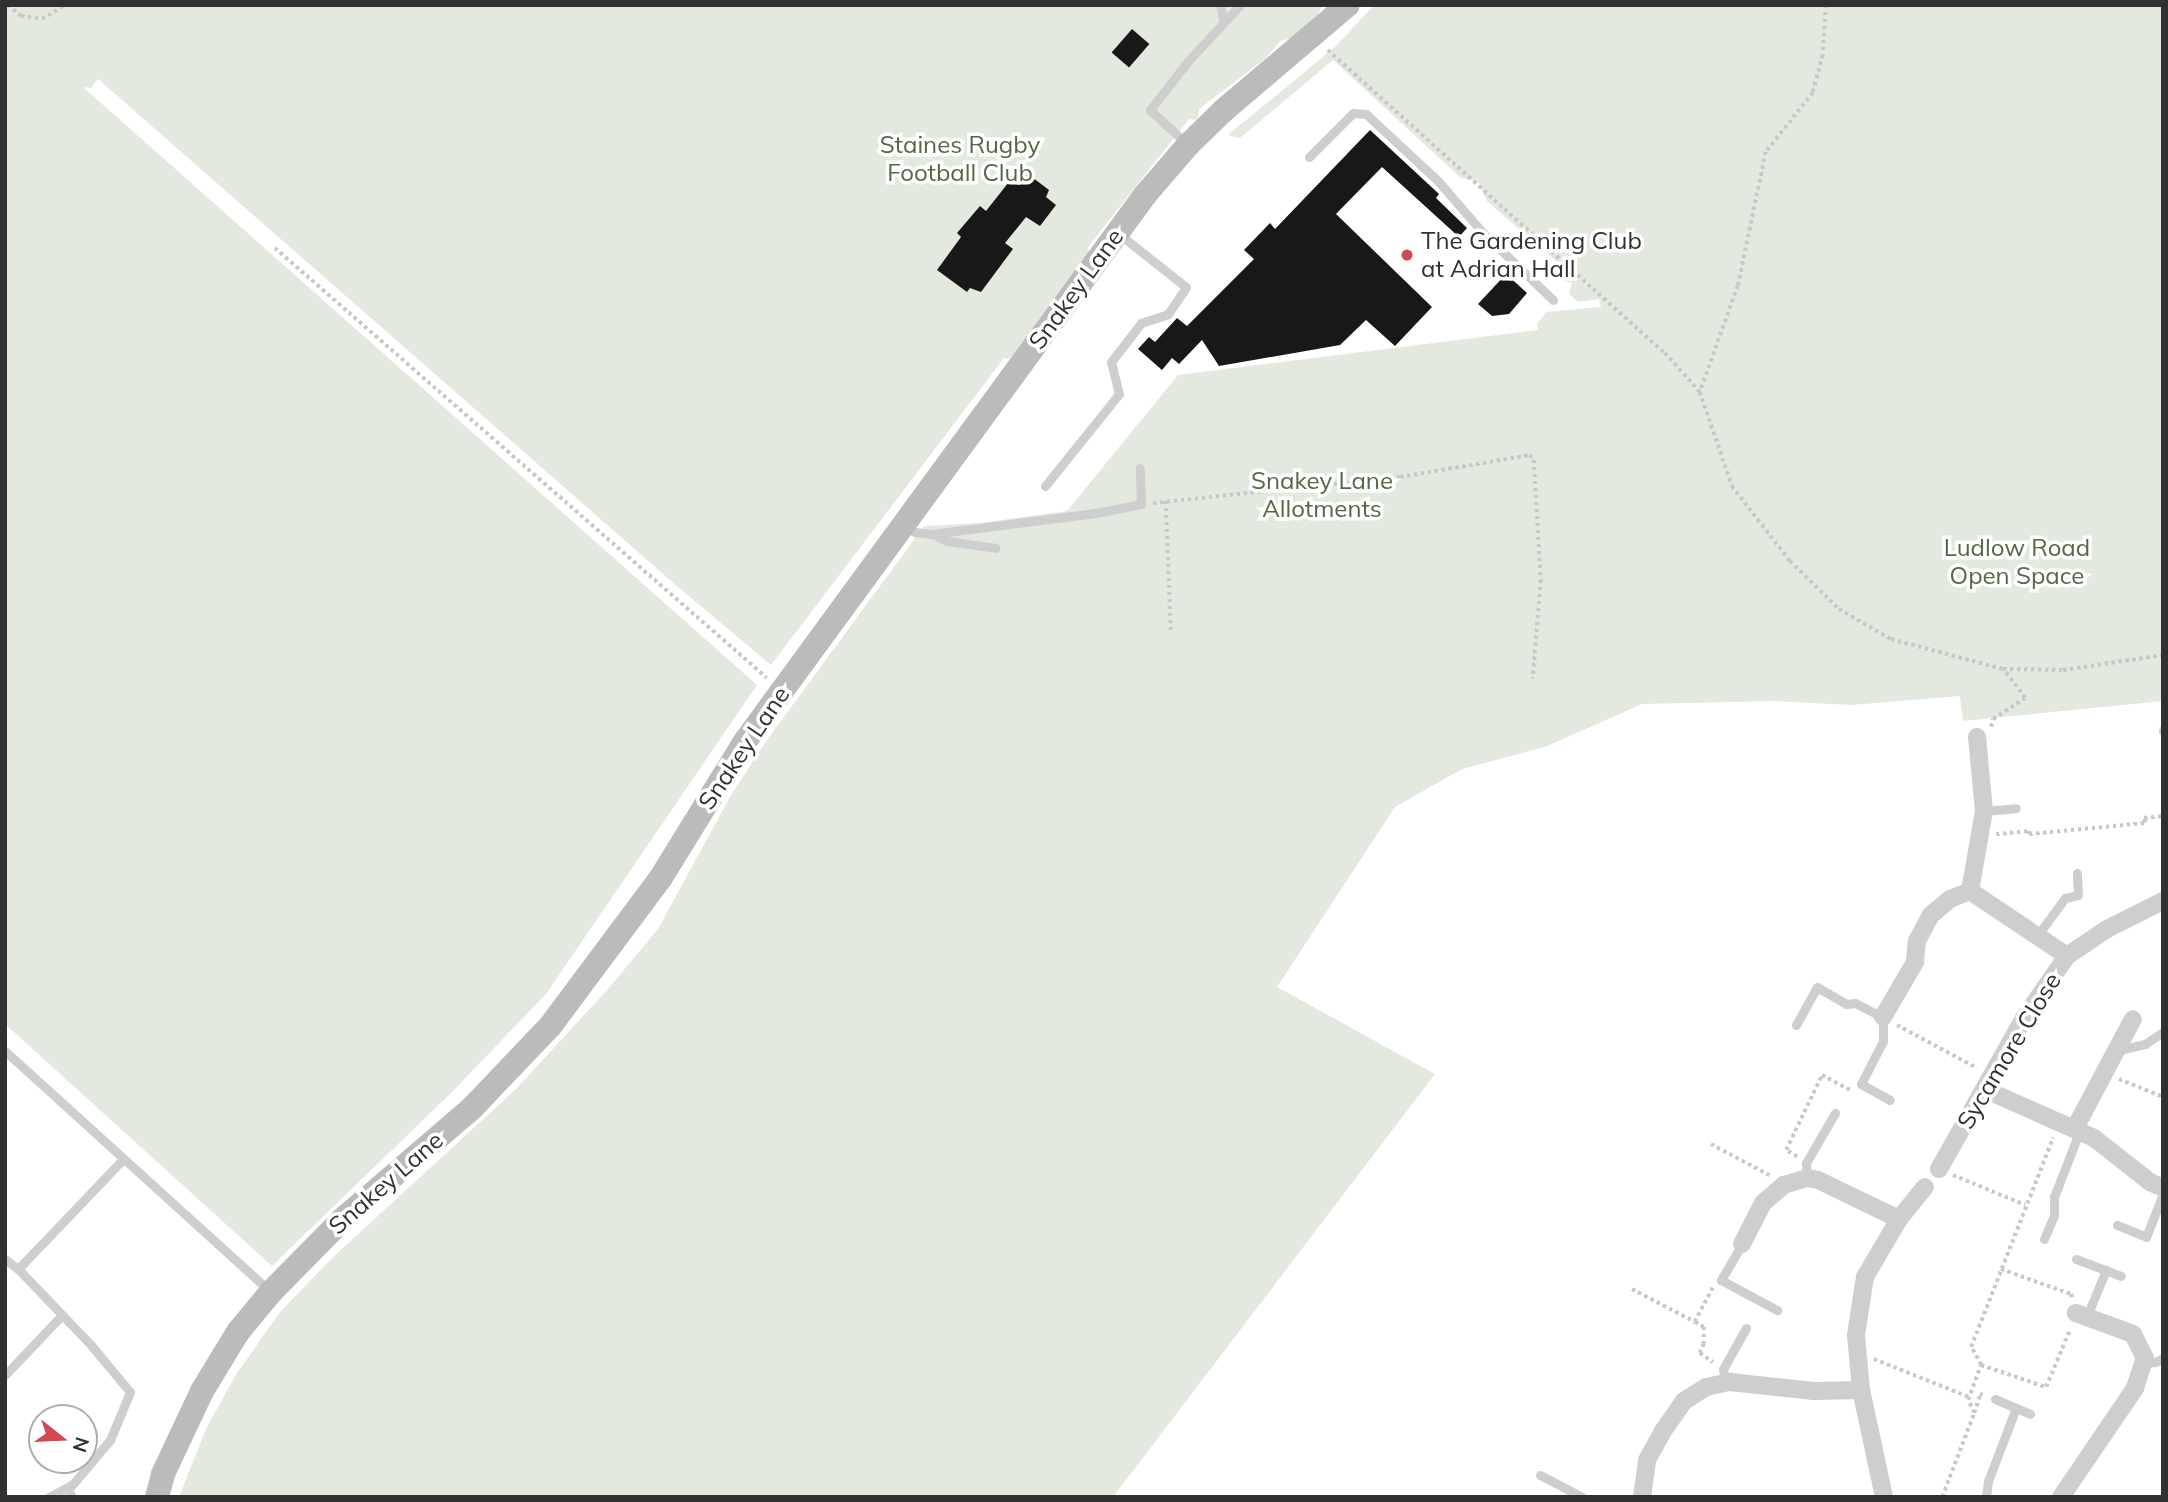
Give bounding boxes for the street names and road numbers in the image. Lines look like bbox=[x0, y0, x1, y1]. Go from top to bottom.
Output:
street label: Snakey Lane bbox=[1023, 223, 1129, 355]
street label: Snakey Lane bbox=[692, 681, 796, 815]
street label: Sycamore Close bbox=[1951, 968, 2067, 1134]
street label: Snakey Lane bbox=[323, 1126, 449, 1240]

